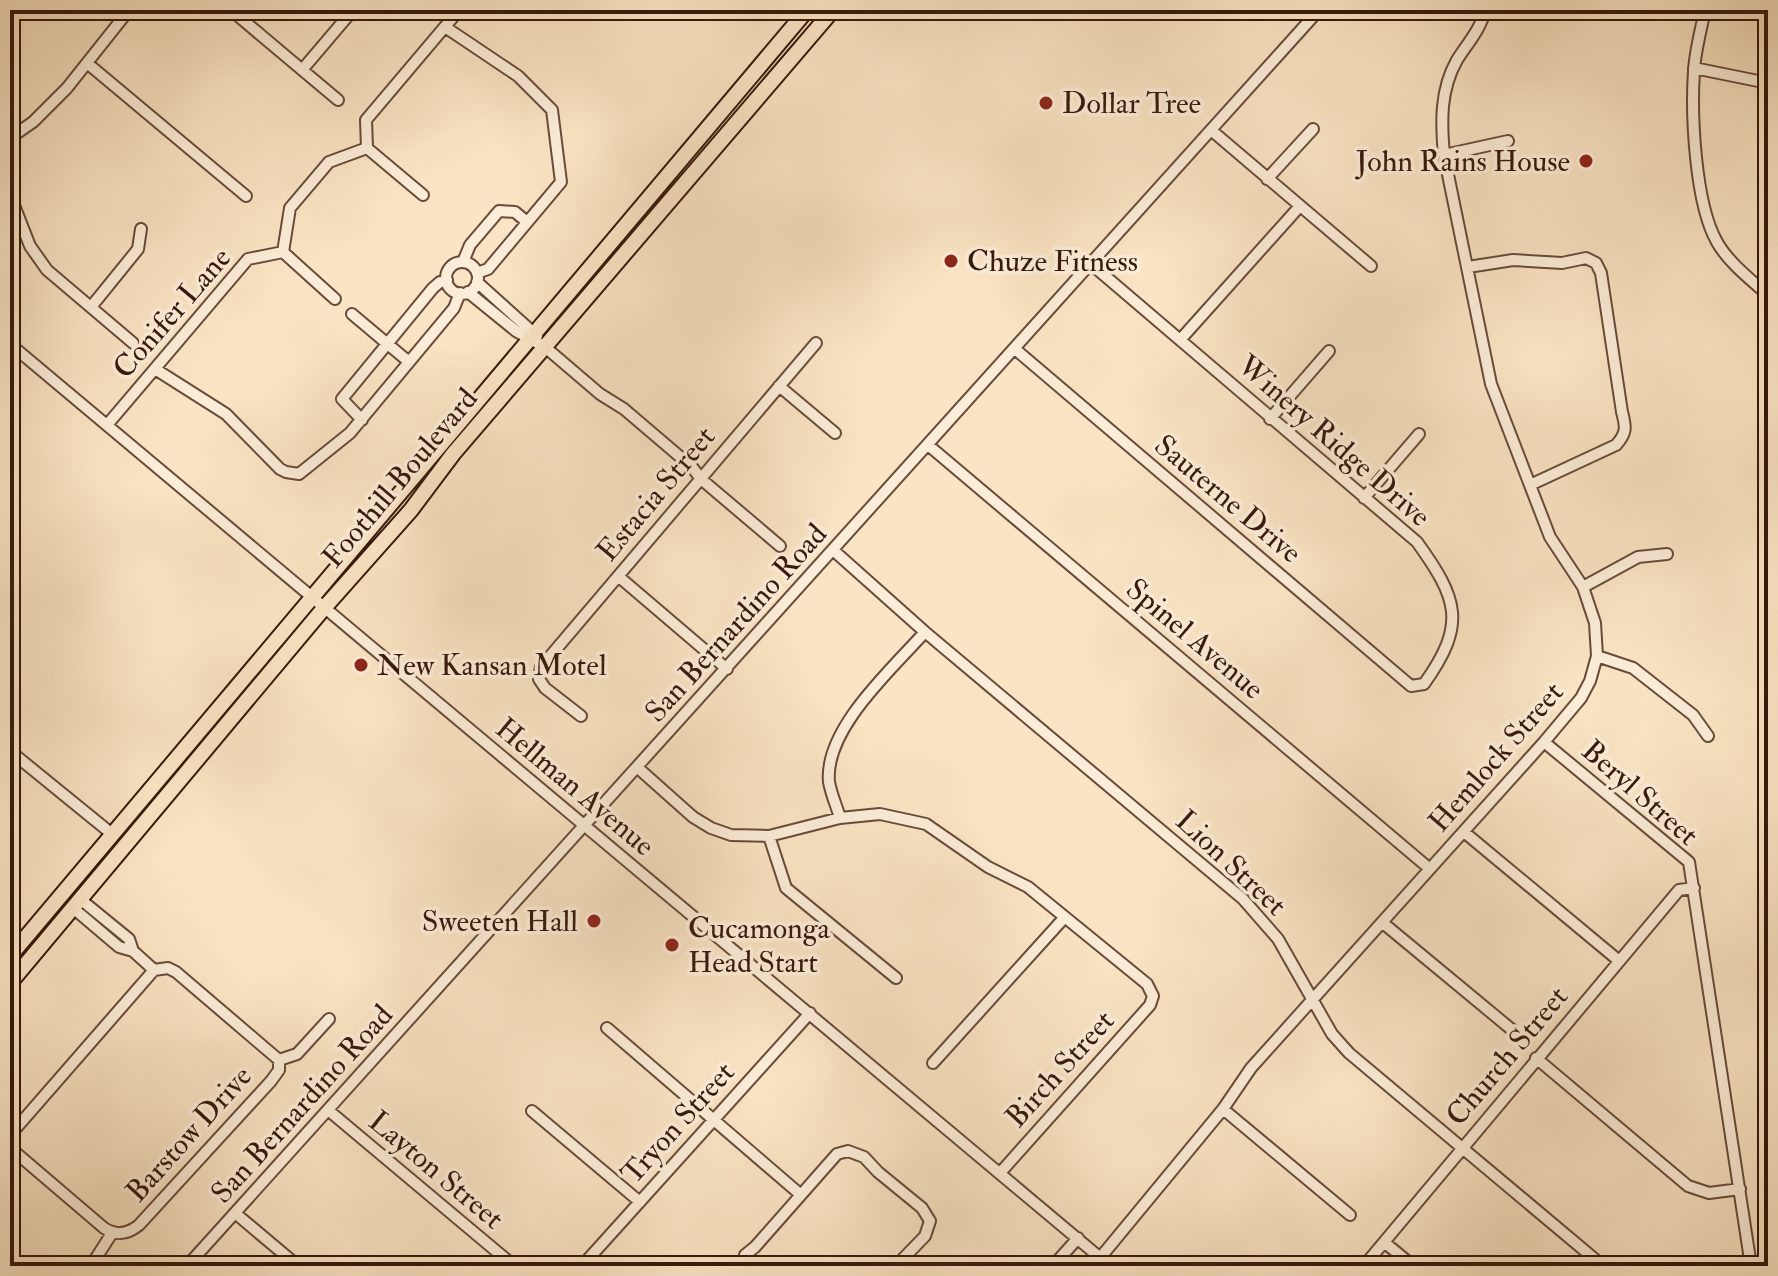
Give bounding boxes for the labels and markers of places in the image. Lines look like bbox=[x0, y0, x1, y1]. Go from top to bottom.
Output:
place label: Dollar Tree bbox=[1062, 85, 1201, 122]
marker: Dollar Tree bbox=[1037, 94, 1055, 112]
place label: John Rains House bbox=[1355, 143, 1570, 180]
marker: John Rains House bbox=[1577, 152, 1595, 170]
place label: Chuze Fitness bbox=[967, 243, 1138, 280]
marker: Chuze Fitness bbox=[942, 252, 960, 270]
place label: New Kansan Motel bbox=[377, 647, 607, 684]
marker: New Kansan Motel bbox=[352, 656, 370, 674]
place label: Sweeten Hall bbox=[422, 903, 578, 940]
place label: Cucamonga Head Start bbox=[688, 910, 831, 981]
marker: Sweeten Hall bbox=[585, 912, 603, 930]
marker: Cucamonga Head Start bbox=[663, 936, 681, 954]

